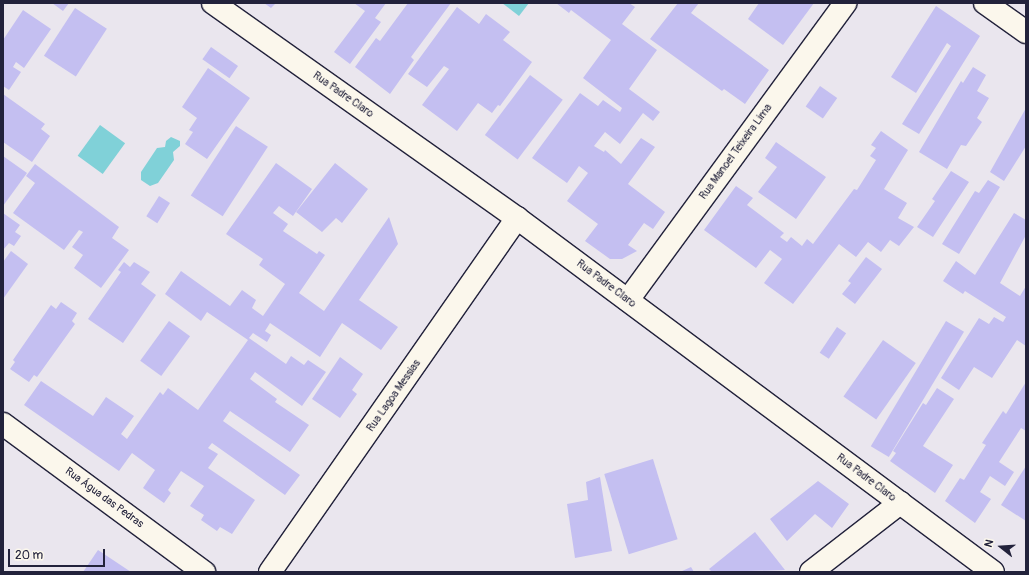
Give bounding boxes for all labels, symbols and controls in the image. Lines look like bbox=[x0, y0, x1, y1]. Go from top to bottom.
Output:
street label: Rua Padre Claro bbox=[310, 69, 376, 121]
street label: Rua Manoel Teixeira Lima bbox=[697, 102, 775, 202]
street label: Rua Padre Claro bbox=[574, 257, 638, 311]
street label: Rua Lagoa Messias bbox=[364, 357, 424, 435]
street label: Rua Padre Claro bbox=[834, 451, 898, 505]
street label: Rua Água das Pedras bbox=[62, 465, 146, 531]
north arrow bbox=[981, 527, 1021, 567]
text: N bbox=[982, 538, 996, 549]
scale bar bbox=[10, 541, 107, 567]
text: 20 m bbox=[15, 548, 43, 563]

